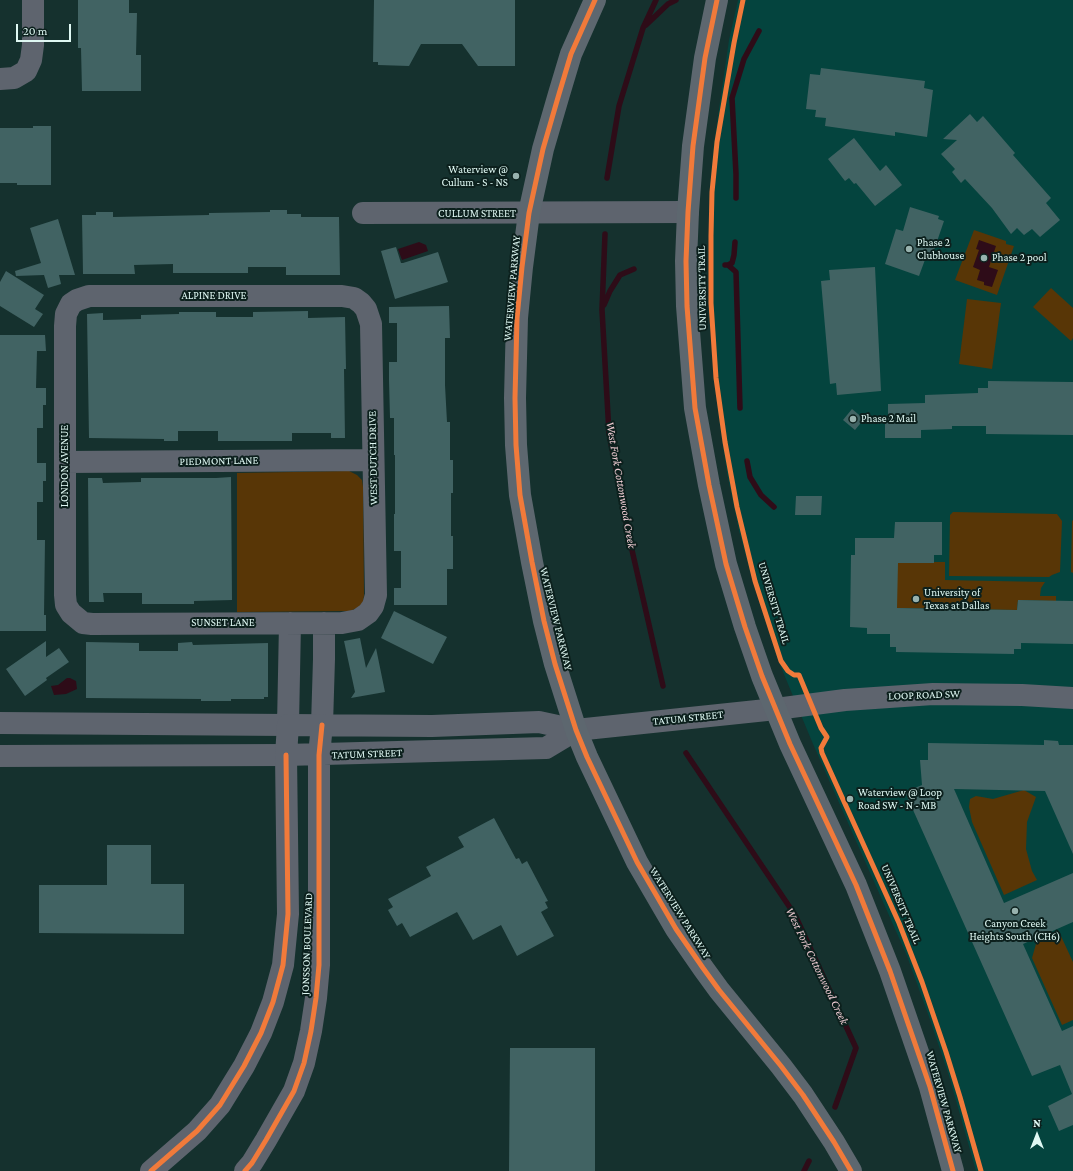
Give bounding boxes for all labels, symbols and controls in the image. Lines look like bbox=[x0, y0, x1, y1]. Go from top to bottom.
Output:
scale bar bbox=[18, 16, 73, 42]
text: 20 m bbox=[23, 24, 47, 38]
place label: Waterview @ Cullum - S - NS bbox=[441, 163, 508, 189]
marker: Waterview @ Cullum - S - NS bbox=[511, 171, 521, 181]
street label: CULLUM STREET bbox=[438, 207, 516, 221]
street label: WATERVIEW PARKWAY bbox=[501, 235, 523, 341]
place label: Phase 2 Clubhouse bbox=[917, 236, 964, 262]
marker: Phase 2 Clubhouse bbox=[904, 244, 914, 254]
street label: UNIVERSITY TRAIL bbox=[695, 245, 709, 331]
place label: Phase 2 pool bbox=[992, 251, 1047, 265]
marker: Phase 2 pool bbox=[979, 253, 989, 263]
street label: ALPINE DRIVE bbox=[182, 289, 246, 303]
street label: WEST DUTCH DRIVE bbox=[366, 411, 380, 505]
place label: Phase 2 Mail bbox=[861, 412, 916, 426]
marker: Phase 2 Mail bbox=[848, 414, 858, 424]
water label: West Fork Cottonwood Creek bbox=[603, 421, 639, 549]
street label: LONDON AVENUE bbox=[58, 425, 72, 507]
street label: PIEDMONT LANE bbox=[179, 454, 259, 468]
street label: UNIVERSITY TRAIL bbox=[755, 560, 793, 646]
street label: WATERVIEW PARKWAY bbox=[537, 566, 575, 672]
place label: University of Texas at Dallas bbox=[924, 586, 989, 612]
marker: University of Texas at Dallas bbox=[911, 594, 921, 604]
street label: SUNSET LANE bbox=[191, 616, 255, 630]
street label: LOOP ROAD SW bbox=[888, 687, 960, 703]
street label: TATUM STREET bbox=[652, 708, 724, 728]
street label: TATUM STREET bbox=[331, 746, 403, 762]
place label: Waterview @ Loop Road SW - N - MB bbox=[858, 786, 942, 812]
marker: Waterview @ Loop Road SW - N - MB bbox=[845, 794, 855, 804]
street label: UNIVERSITY TRAIL bbox=[878, 862, 924, 946]
street label: WATERVIEW PARKWAY bbox=[646, 865, 714, 961]
street label: JONSSON BOULEVARD bbox=[299, 893, 315, 995]
water label: West Fork Cottonwood Creek bbox=[782, 905, 852, 1027]
marker: Canyon Creek Heights South (CH6) bbox=[1010, 906, 1020, 916]
place label: Canyon Creek Heights South (CH6) bbox=[970, 917, 1060, 943]
street label: WATERVIEW PARKWAY bbox=[923, 1049, 965, 1155]
north arrow bbox=[1017, 1115, 1057, 1155]
text: N bbox=[1033, 1117, 1041, 1129]

